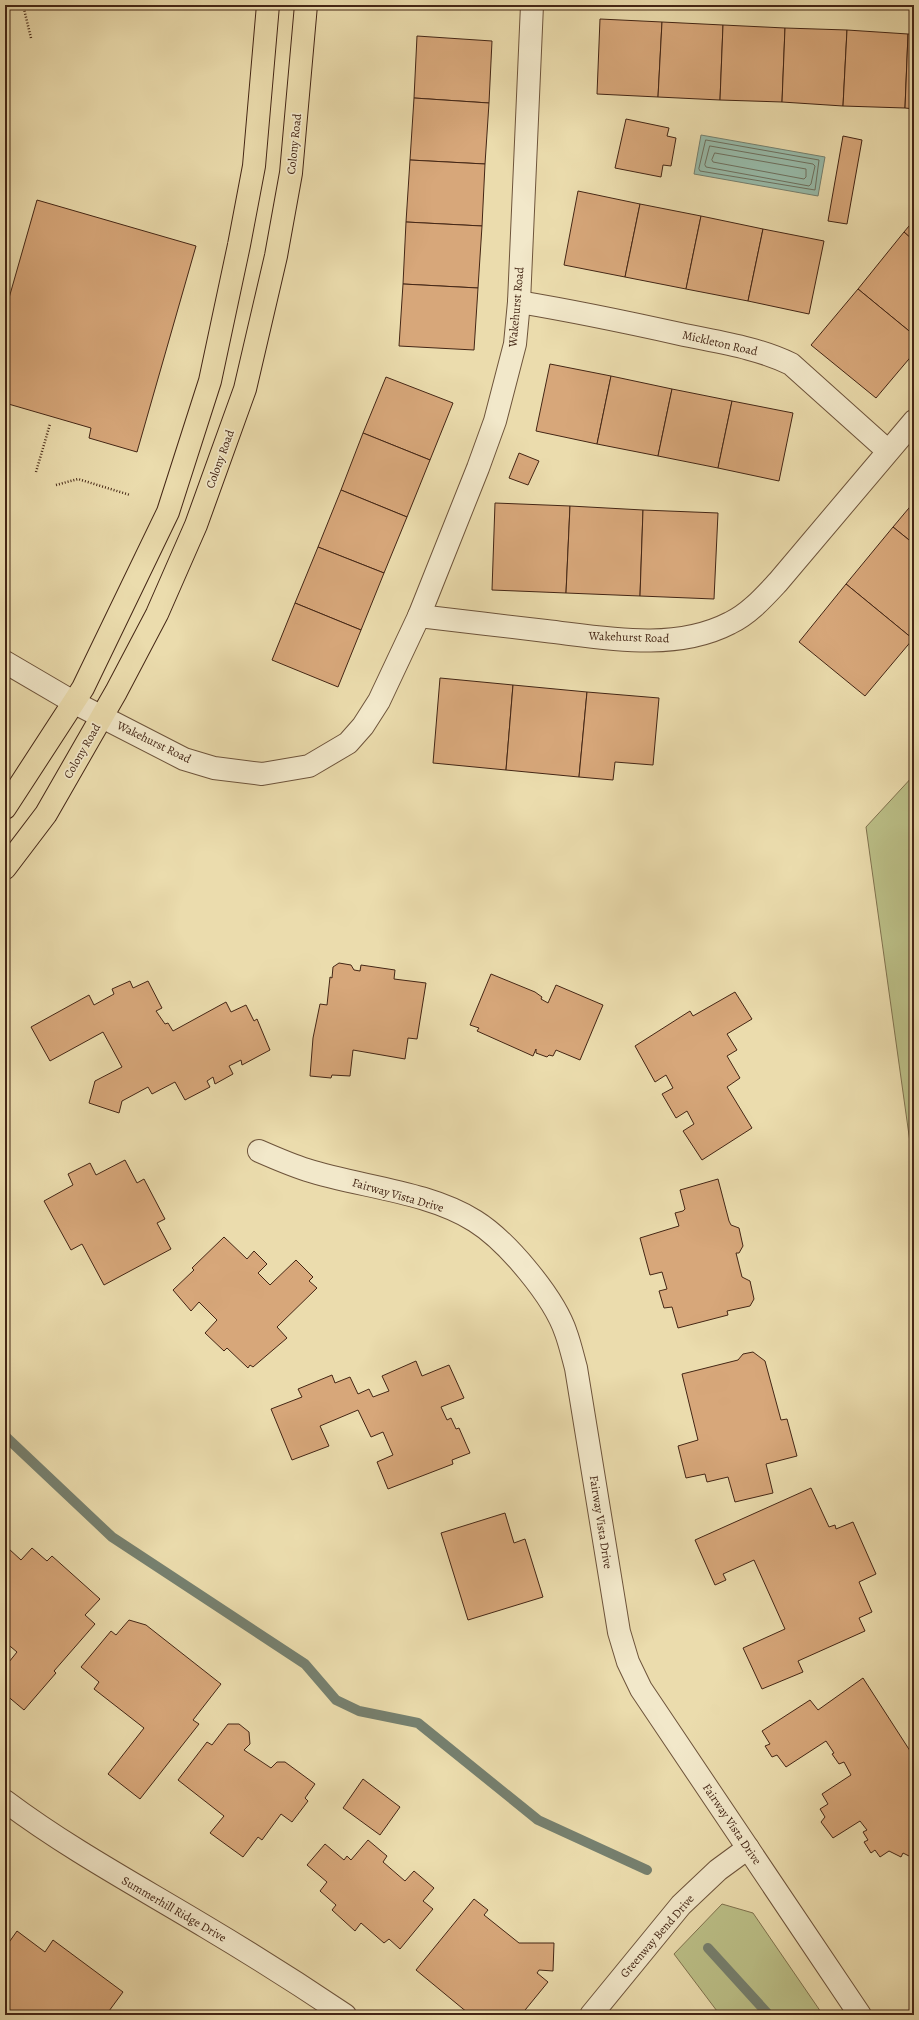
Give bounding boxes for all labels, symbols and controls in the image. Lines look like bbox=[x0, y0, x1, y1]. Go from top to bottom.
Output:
street label: Colony Road bbox=[283, 112, 305, 175]
street label: Wakehurst Road bbox=[504, 266, 528, 349]
street label: Mickleton Road bbox=[681, 327, 760, 360]
street label: Colony Road bbox=[202, 427, 238, 490]
street label: Wakehurst Road bbox=[587, 628, 670, 646]
street label: Wakehurst Road bbox=[113, 717, 194, 767]
street label: Colony Road bbox=[60, 720, 105, 782]
street label: Fairway Vista Drive bbox=[350, 1174, 446, 1216]
street label: Fairway Vista Drive bbox=[586, 1474, 616, 1570]
street label: Fairway Vista Drive bbox=[699, 1780, 765, 1868]
street label: Summerhill Ridge Drive bbox=[119, 1872, 229, 1946]
street label: Greenway Bend Drive bbox=[616, 1891, 698, 1981]

